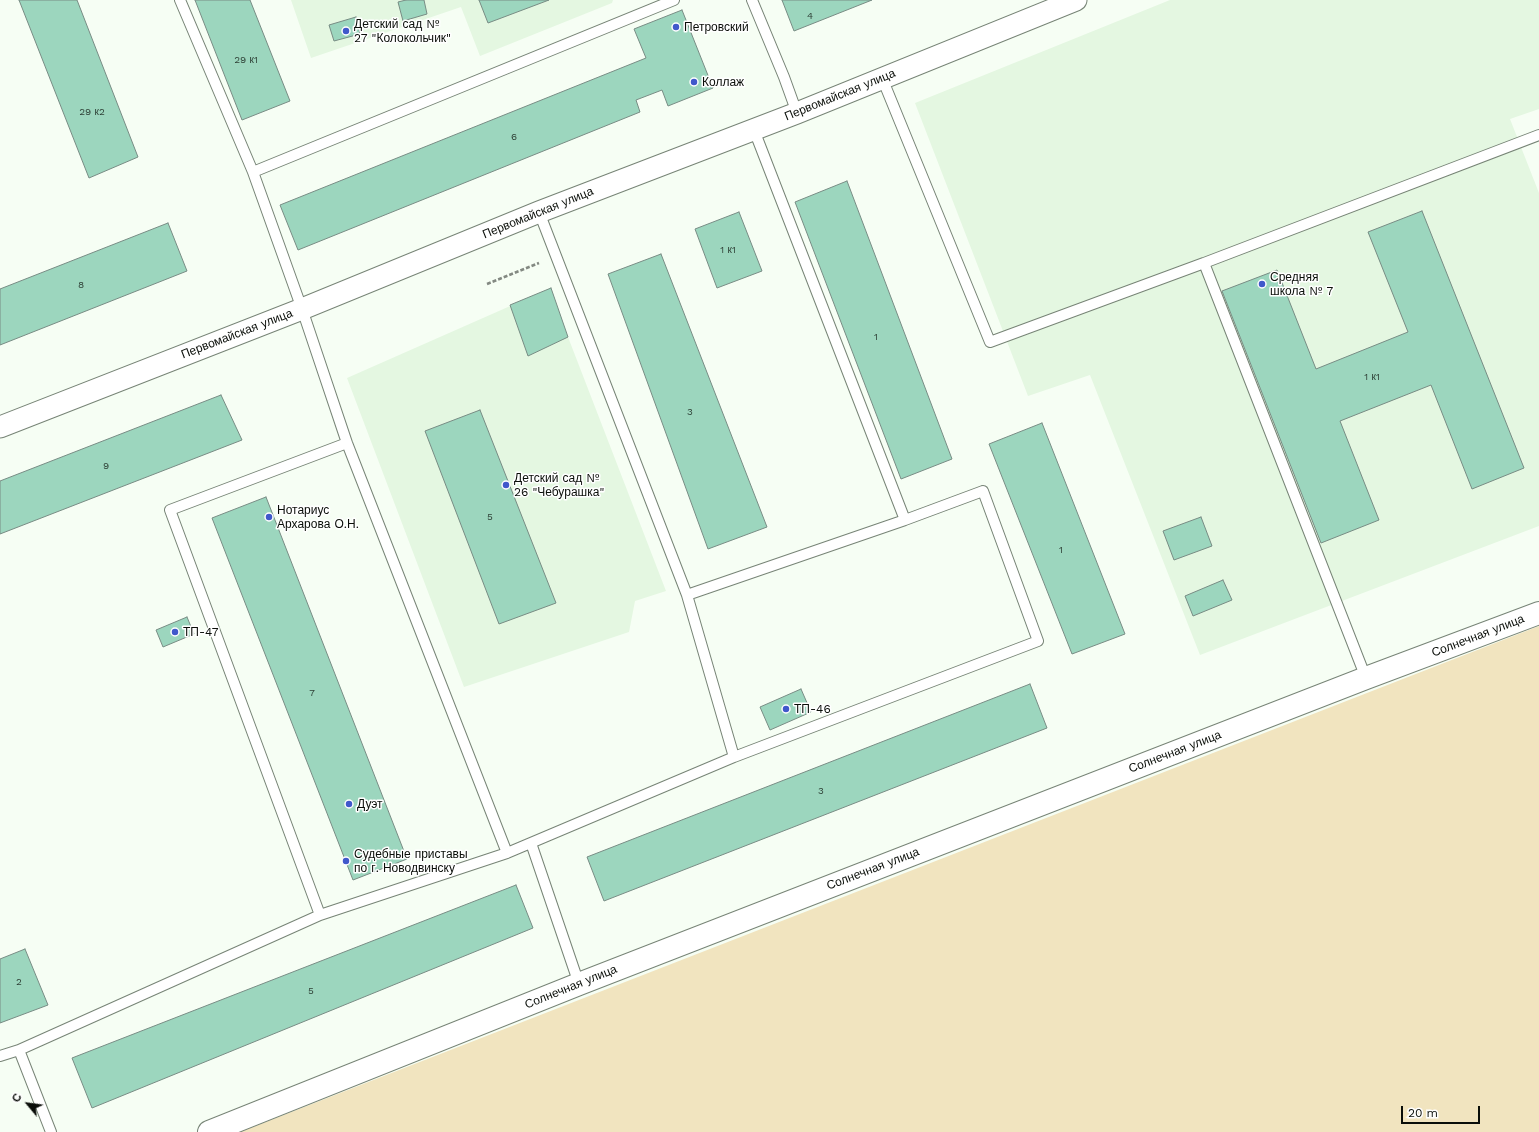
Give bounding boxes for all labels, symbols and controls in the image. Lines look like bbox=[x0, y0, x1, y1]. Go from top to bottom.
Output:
house number: 4 bbox=[807, 10, 813, 22]
place label: Детский сад № 27 "Колокольчик" bbox=[354, 17, 451, 45]
place label: Петровский bbox=[684, 20, 749, 34]
marker: Петровский bbox=[671, 22, 681, 32]
marker: Детский сад № 27 "Колокольчик" bbox=[341, 26, 351, 36]
house number: 29 к1 bbox=[234, 54, 258, 66]
street label: Первомайская улица bbox=[782, 66, 898, 124]
place label: Коллаж bbox=[702, 75, 744, 89]
marker: Коллаж bbox=[689, 77, 699, 87]
house number: 29 к2 bbox=[79, 106, 105, 118]
house number: 6 bbox=[511, 131, 517, 143]
street label: Первомайская улица bbox=[480, 184, 596, 242]
house number: 1 к1 bbox=[720, 244, 736, 256]
place label: Средняя школа № 7 bbox=[1270, 270, 1333, 298]
house number: 8 bbox=[78, 279, 84, 291]
marker: Средняя школа № 7 bbox=[1257, 279, 1267, 289]
street label: Первомайская улица bbox=[179, 306, 295, 362]
house number: 1 bbox=[874, 331, 878, 343]
house number: 1 к1 bbox=[1364, 371, 1380, 383]
house number: 3 bbox=[687, 406, 693, 418]
house number: 9 bbox=[103, 460, 109, 472]
place label: Детский сад № 26 "Чебурашка" bbox=[514, 471, 604, 499]
marker: Детский сад № 26 "Чебурашка" bbox=[501, 480, 511, 490]
place label: Нотариус Архарова О.Н. bbox=[277, 503, 359, 531]
house number: 5 bbox=[487, 511, 493, 523]
marker: Нотариус Архарова О.Н. bbox=[264, 512, 274, 522]
house number: 1 bbox=[1059, 544, 1063, 556]
street label: Солнечная улица bbox=[1430, 612, 1526, 660]
place label: ТП-47 bbox=[183, 625, 219, 639]
marker: ТП-47 bbox=[170, 627, 180, 637]
house number: 7 bbox=[309, 687, 315, 699]
place label: ТП-46 bbox=[794, 702, 831, 716]
marker: ТП-46 bbox=[781, 704, 791, 714]
street label: Солнечная улица bbox=[1127, 728, 1223, 776]
house number: 3 bbox=[818, 785, 824, 797]
place label: Дуэт bbox=[357, 797, 383, 811]
marker: Дуэт bbox=[344, 799, 354, 809]
street label: Солнечная улица bbox=[825, 845, 921, 893]
place label: Судебные приставы по г. Новодвинску bbox=[354, 847, 468, 875]
marker: Судебные приставы по г. Новодвинску bbox=[341, 856, 351, 866]
street label: Солнечная улица bbox=[523, 962, 619, 1012]
house number: 2 bbox=[16, 976, 22, 988]
house number: 5 bbox=[308, 985, 314, 997]
north arrow bbox=[8, 1084, 48, 1124]
text: С bbox=[9, 1091, 25, 1105]
scale bar bbox=[1403, 1098, 1482, 1124]
text: 20 m bbox=[1408, 1106, 1438, 1120]

